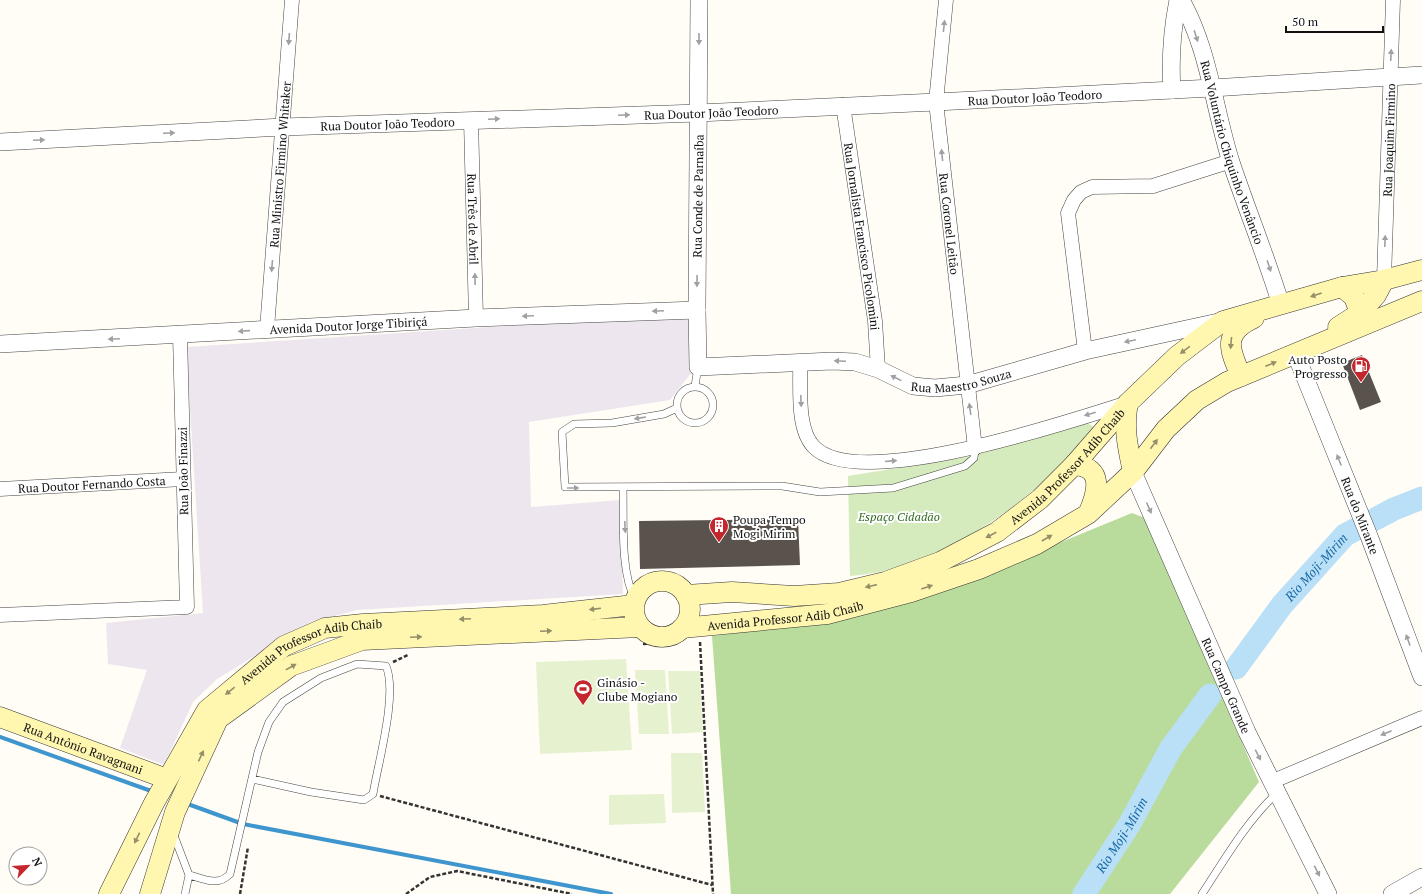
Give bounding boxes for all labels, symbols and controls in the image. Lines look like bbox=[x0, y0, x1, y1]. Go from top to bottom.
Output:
scale bar bbox=[1286, 8, 1383, 34]
text: 50 m bbox=[1292, 14, 1319, 29]
one-way arrow bbox=[940, 20, 947, 32]
one-way arrow bbox=[1194, 30, 1200, 42]
one-way arrow bbox=[286, 33, 293, 45]
one-way arrow bbox=[696, 33, 702, 46]
one-way arrow bbox=[1387, 49, 1394, 61]
street label: Rua Voluntário Chiquinho Venâncio bbox=[1198, 59, 1267, 246]
street label: Rua Ministro Firmino Whitaker bbox=[266, 80, 293, 248]
street label: Rua Joaquim Firmino bbox=[1379, 83, 1398, 197]
street label: Rua Doutor João Teodoro bbox=[967, 86, 1103, 108]
street label: Rua Doutor João Teodoro bbox=[644, 102, 779, 122]
one-way arrow bbox=[618, 112, 630, 119]
street label: Rua Doutor João Teodoro bbox=[320, 114, 455, 133]
one-way arrow bbox=[488, 116, 501, 122]
one-way arrow bbox=[163, 129, 175, 136]
street label: Rua Conde de Parnaíba bbox=[689, 134, 707, 258]
one-way arrow bbox=[33, 136, 45, 143]
street label: Rua Jornalista Francisco Picolomini bbox=[841, 142, 883, 331]
one-way arrow bbox=[939, 149, 945, 161]
street label: Rua Coronel Leitão bbox=[937, 172, 963, 276]
street label: Rua Três de Abril bbox=[465, 173, 482, 265]
one-way arrow bbox=[1382, 234, 1388, 247]
one-way arrow bbox=[269, 260, 276, 272]
one-way arrow bbox=[1266, 261, 1272, 273]
one-way arrow bbox=[472, 272, 478, 285]
one-way arrow bbox=[694, 275, 700, 288]
one-way arrow bbox=[1310, 292, 1322, 298]
one-way arrow bbox=[652, 308, 664, 315]
street label: Avenida Doutor Jorge Tibiriçá bbox=[269, 313, 428, 337]
one-way arrow bbox=[522, 313, 534, 320]
one-way arrow bbox=[238, 327, 250, 334]
one-way arrow bbox=[108, 335, 120, 342]
one-way arrow bbox=[1228, 337, 1234, 349]
one-way arrow bbox=[1124, 339, 1136, 345]
one-way arrow bbox=[1180, 346, 1191, 354]
place label: Auto Posto Progresso bbox=[1288, 352, 1347, 381]
fuel station icon: Auto Posto Progresso bbox=[1350, 355, 1372, 383]
one-way arrow bbox=[833, 358, 846, 364]
one-way arrow bbox=[1266, 361, 1278, 367]
street label: Rua Maestro Souza bbox=[910, 365, 1013, 396]
one-way arrow bbox=[890, 375, 902, 381]
one-way arrow bbox=[798, 395, 804, 408]
one-way arrow bbox=[967, 403, 973, 416]
street label: Avenida Professor Adib Chaib bbox=[1007, 405, 1128, 527]
one-way arrow bbox=[1084, 411, 1096, 417]
one-way arrow bbox=[634, 415, 646, 421]
street label: Rua João Finazzi bbox=[175, 426, 191, 515]
one-way arrow bbox=[1150, 439, 1158, 449]
one-way arrow bbox=[1335, 454, 1341, 466]
one-way arrow bbox=[885, 457, 897, 464]
street label: Rua Doutor Fernando Costa bbox=[18, 472, 166, 496]
street label: Rua do Mirante bbox=[1338, 475, 1383, 556]
one-way arrow bbox=[567, 484, 579, 491]
one-way arrow bbox=[1146, 503, 1152, 514]
park label: Espaço Cidadão bbox=[857, 509, 940, 525]
place label: Poupa Tempo Mogi Mirim bbox=[733, 512, 806, 541]
building icon: Poupa Tempo Mogi Mirim bbox=[708, 515, 730, 543]
one-way arrow bbox=[621, 521, 628, 533]
water label: Rio Moji-Mirim bbox=[1280, 529, 1352, 606]
one-way arrow bbox=[985, 532, 996, 539]
one-way arrow bbox=[1041, 534, 1053, 541]
one-way arrow bbox=[865, 583, 877, 589]
one-way arrow bbox=[921, 584, 933, 590]
street label: Avenida Professor Adib Chaib bbox=[706, 597, 865, 633]
one-way arrow bbox=[589, 606, 601, 612]
one-way arrow bbox=[459, 615, 472, 622]
street label: Avenida Professor Adib Chaib bbox=[237, 616, 383, 687]
one-way arrow bbox=[540, 627, 552, 634]
one-way arrow bbox=[410, 634, 422, 641]
one-way arrow bbox=[1405, 634, 1411, 646]
street label: Rua Campo Grande bbox=[1199, 635, 1254, 735]
one-way arrow bbox=[285, 664, 297, 671]
place label: Ginásio - Clube Mogiano bbox=[597, 675, 678, 704]
sports icon: Ginásio - Clube Mogiano bbox=[572, 678, 594, 706]
one-way arrow bbox=[224, 686, 235, 695]
street label: Rua Antônio Ravagnani bbox=[22, 719, 146, 777]
one-way arrow bbox=[1381, 730, 1392, 736]
one-way arrow bbox=[1255, 749, 1261, 761]
one-way arrow bbox=[198, 750, 204, 761]
water label: Rio Moji-Mirim bbox=[1091, 794, 1152, 877]
one-way arrow bbox=[134, 832, 140, 843]
north arrow bbox=[8, 846, 48, 886]
text: N bbox=[29, 855, 45, 869]
one-way arrow bbox=[1313, 865, 1320, 877]

